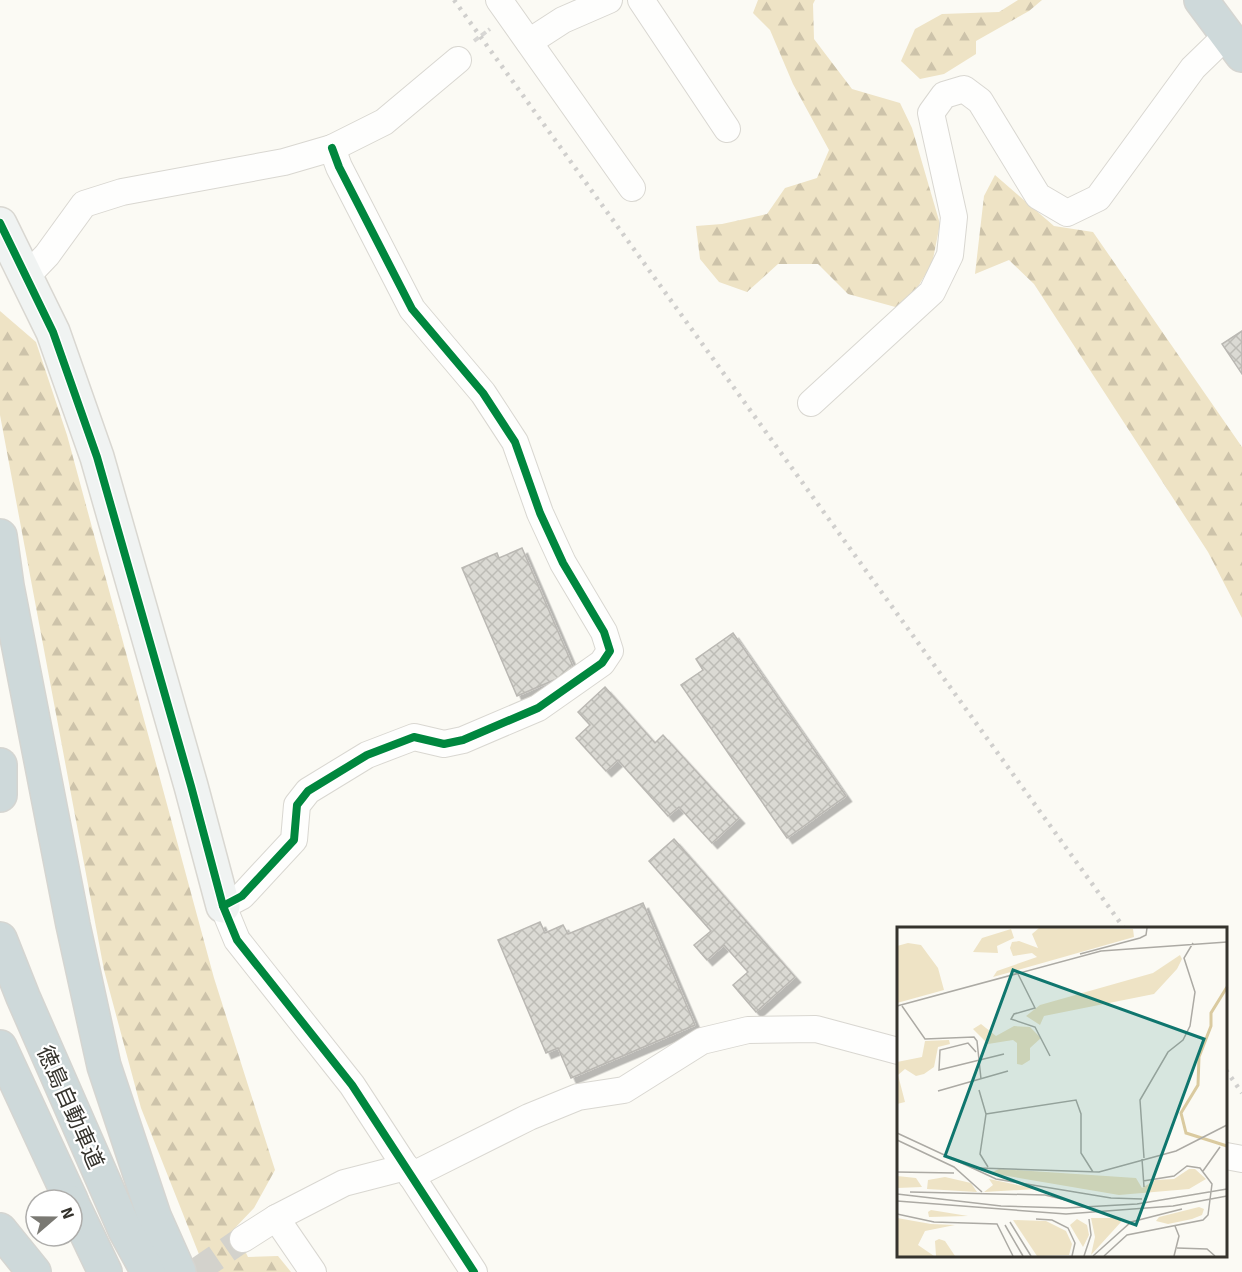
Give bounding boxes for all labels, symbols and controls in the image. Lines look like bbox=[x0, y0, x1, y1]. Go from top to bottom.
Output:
inset map bbox=[897, 927, 1227, 1257]
street label: 徳島自動車道 bbox=[31, 1041, 110, 1173]
north arrow bbox=[24, 1188, 84, 1248]
text: N bbox=[56, 1205, 78, 1222]

